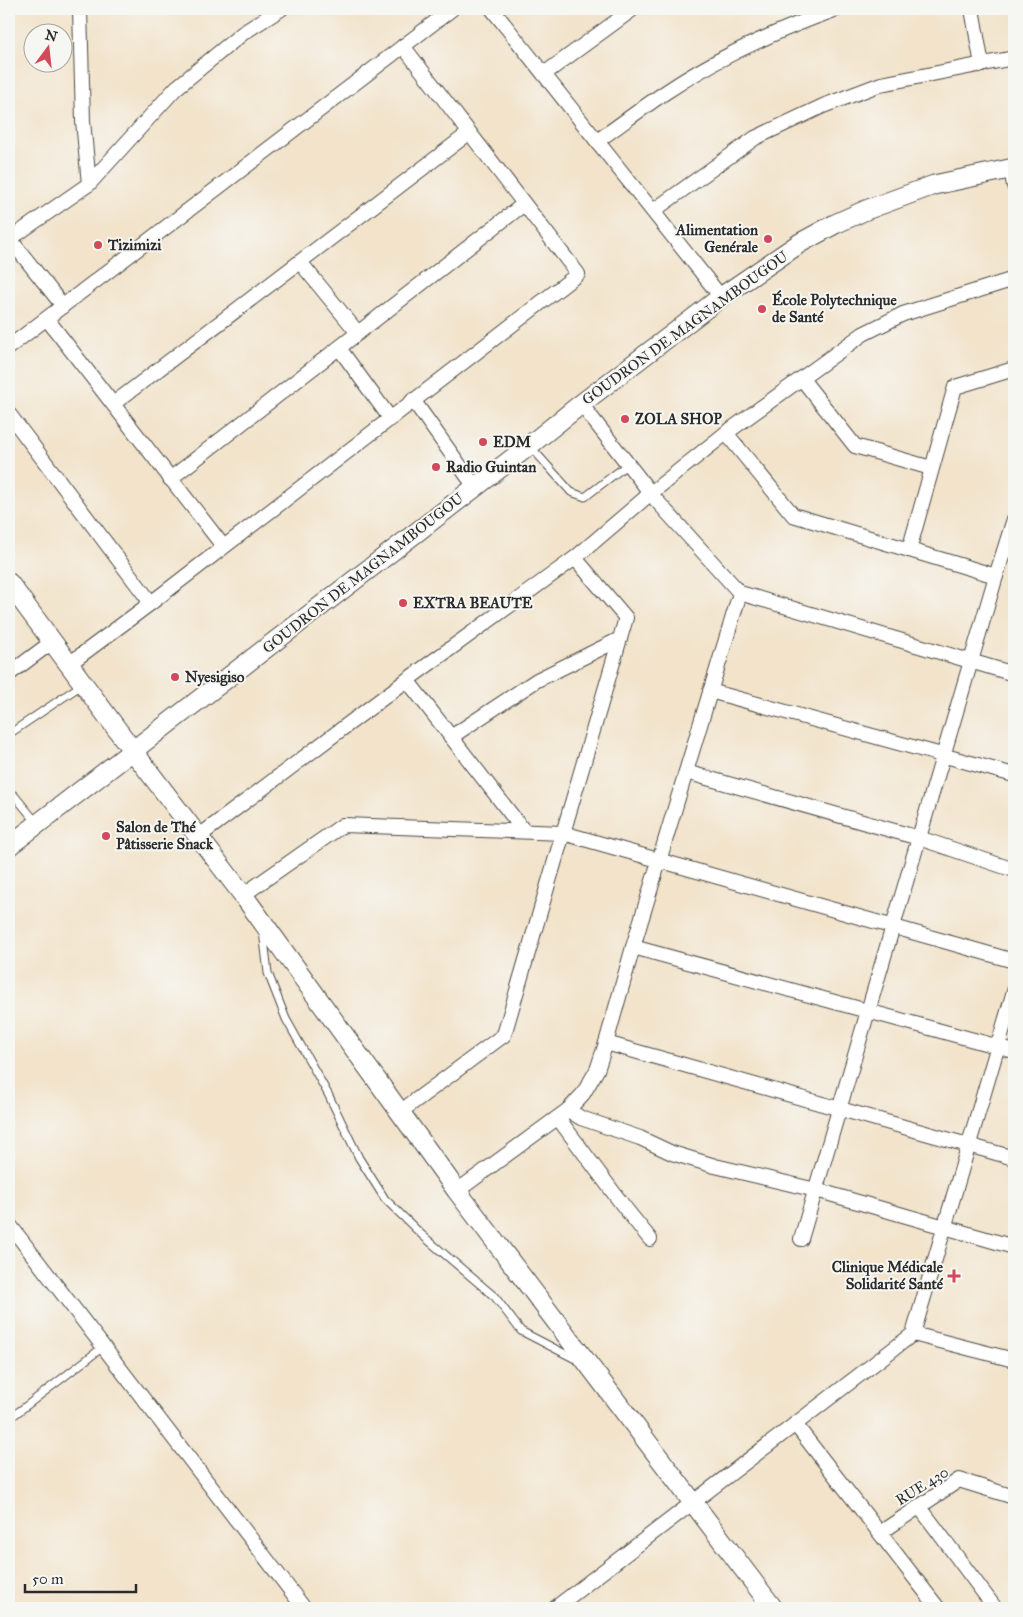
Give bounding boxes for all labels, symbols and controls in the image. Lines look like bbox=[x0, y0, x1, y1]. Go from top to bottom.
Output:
north arrow bbox=[22, 22, 72, 72]
text: N bbox=[43, 26, 59, 46]
place label: Alimentation Genérale bbox=[675, 221, 759, 256]
marker: Alimentation Genérale bbox=[762, 233, 774, 245]
place label: Tizimizi bbox=[107, 236, 162, 254]
marker: Tizimizi bbox=[92, 239, 104, 251]
street label: GOUDRON DE MAGNAMBOUGOU bbox=[579, 247, 792, 409]
place label: École Polytechnique de Santé bbox=[772, 290, 897, 326]
marker: École Polytechnique de Santé bbox=[756, 303, 768, 315]
place label: ZOLA SHOP bbox=[635, 410, 722, 428]
marker: ZOLA SHOP bbox=[619, 413, 631, 425]
place label: EDM bbox=[493, 433, 531, 451]
marker: EDM bbox=[477, 436, 489, 448]
place label: Radio Guintan bbox=[446, 458, 537, 476]
marker: Radio Guintan bbox=[430, 461, 442, 473]
street label: GOUDRON DE MAGNAMBOUGOU bbox=[259, 489, 467, 657]
place label: EXTRA BEAUTE bbox=[413, 594, 533, 612]
marker: EXTRA BEAUTE bbox=[397, 597, 409, 609]
place label: Nyesigiso bbox=[185, 668, 245, 687]
marker: Nyesigiso bbox=[169, 671, 181, 683]
place label: Salon de Thé Pâtisserie Snack bbox=[116, 818, 214, 853]
marker: Salon de Thé Pâtisserie Snack bbox=[100, 830, 112, 842]
place label: Clinique Médicale Solidarité Santé bbox=[832, 1258, 944, 1293]
marker: Clinique Médicale Solidarité Santé bbox=[947, 1269, 961, 1283]
street label: RUE 430 bbox=[892, 1463, 952, 1509]
scale bar bbox=[25, 1562, 136, 1594]
text: 50 m bbox=[32, 1570, 64, 1588]

